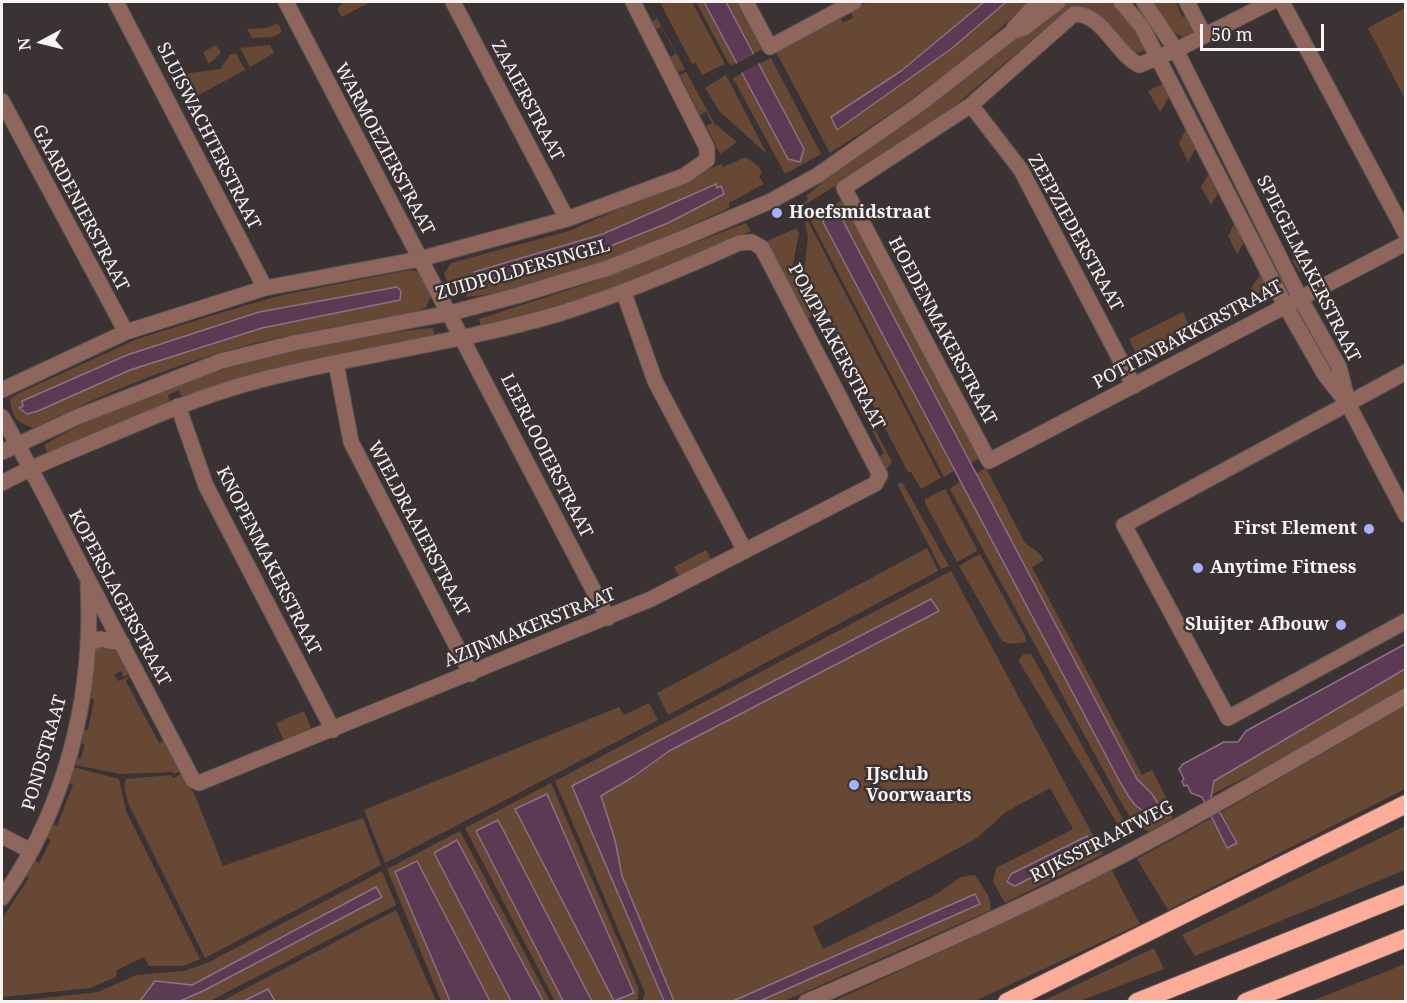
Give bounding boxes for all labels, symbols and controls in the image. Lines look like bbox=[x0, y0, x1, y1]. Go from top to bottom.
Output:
north arrow bbox=[12, 12, 72, 72]
scale bar bbox=[1203, 12, 1328, 50]
text: 50 m bbox=[1211, 22, 1253, 46]
text: N bbox=[12, 37, 36, 52]
street label: ZAAIERSTRAAT bbox=[486, 37, 568, 165]
street label: SLUISWACHTERSTRAAT bbox=[151, 39, 265, 233]
street label: WARMOEZIERSTRAAT bbox=[330, 59, 438, 239]
street label: GAARDENIERSTRAAT bbox=[27, 121, 133, 295]
street label: ZEEPZIEDERSTRAAT bbox=[1023, 151, 1127, 315]
street label: SPIEGELMAKERSTRAAT bbox=[1251, 172, 1365, 366]
place label: Hoefsmidstraat bbox=[789, 202, 931, 224]
marker: Hoefsmidstraat bbox=[770, 206, 784, 220]
street label: HOEDENMAKERSTRAAT bbox=[883, 233, 1001, 429]
street label: ZUIDPOLDERSINGEL bbox=[433, 235, 613, 305]
street label: POMPMAKERSTRAAT bbox=[783, 260, 889, 434]
street label: POTTENBAKKERSTRAAT bbox=[1090, 276, 1286, 394]
street label: LEERLOOIERSTRAAT bbox=[495, 371, 597, 541]
street label: WIELDRAAIERSTRAAT bbox=[363, 438, 473, 620]
street label: KNOPENMAKERSTRAAT bbox=[211, 463, 325, 659]
street label: KOPERSLAGERSTRAAT bbox=[63, 506, 175, 690]
place label: First Element bbox=[1234, 518, 1357, 540]
marker: First Element bbox=[1362, 522, 1376, 536]
place label: Anytime Fitness bbox=[1210, 557, 1356, 579]
marker: Anytime Fitness bbox=[1191, 561, 1205, 575]
street label: AZIJNMAKERSTRAAT bbox=[441, 584, 619, 672]
place label: Sluijter Afbouw bbox=[1185, 614, 1329, 636]
marker: Sluijter Afbouw bbox=[1334, 618, 1348, 632]
street label: PONDSTRAAT bbox=[18, 693, 72, 813]
place label: IJsclub Voorwaarts bbox=[866, 764, 971, 806]
marker: IJsclub Voorwaarts bbox=[847, 778, 861, 792]
street label: RIJKSSTRAATWEG bbox=[1027, 797, 1177, 887]

